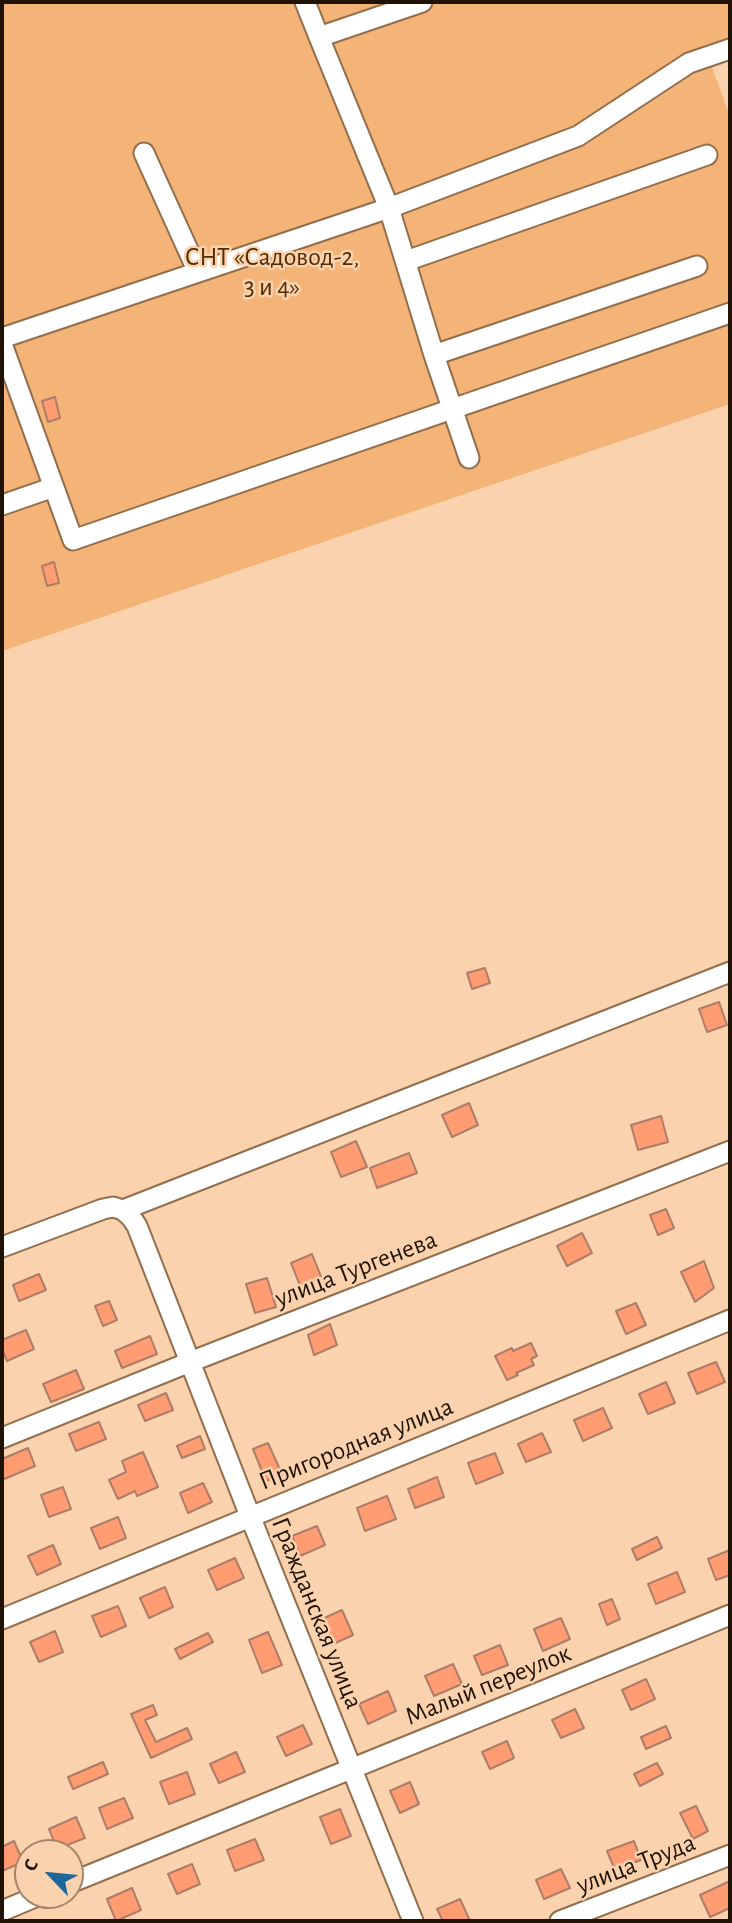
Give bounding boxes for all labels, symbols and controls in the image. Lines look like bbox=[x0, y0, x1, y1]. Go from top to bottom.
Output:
park label: СНТ «Садовод-2, 3 и 4» bbox=[185, 241, 359, 302]
street label: улица Тургенева bbox=[271, 1224, 441, 1314]
street label: Пригородная улица bbox=[254, 1391, 458, 1497]
street label: Гражданская улица bbox=[264, 1513, 370, 1713]
street label: Малый переулок bbox=[400, 1638, 576, 1732]
street label: улица Труда bbox=[572, 1827, 700, 1901]
north arrow bbox=[14, 1839, 84, 1909]
text: С bbox=[21, 1857, 42, 1874]

